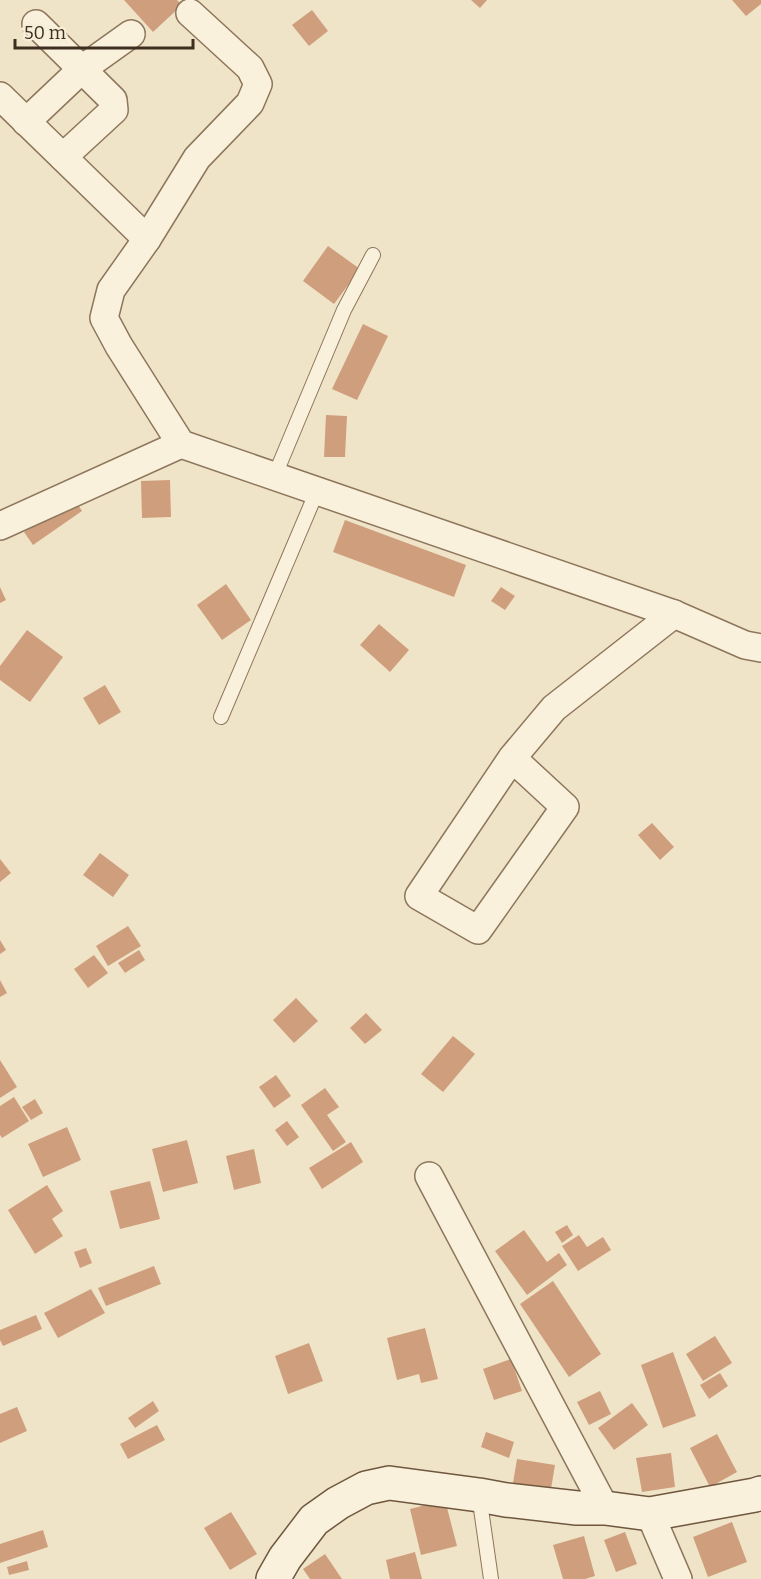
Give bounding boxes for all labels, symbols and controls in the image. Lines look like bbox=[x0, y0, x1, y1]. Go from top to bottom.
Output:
scale bar bbox=[15, 12, 194, 50]
text: 50 m bbox=[24, 22, 66, 44]

